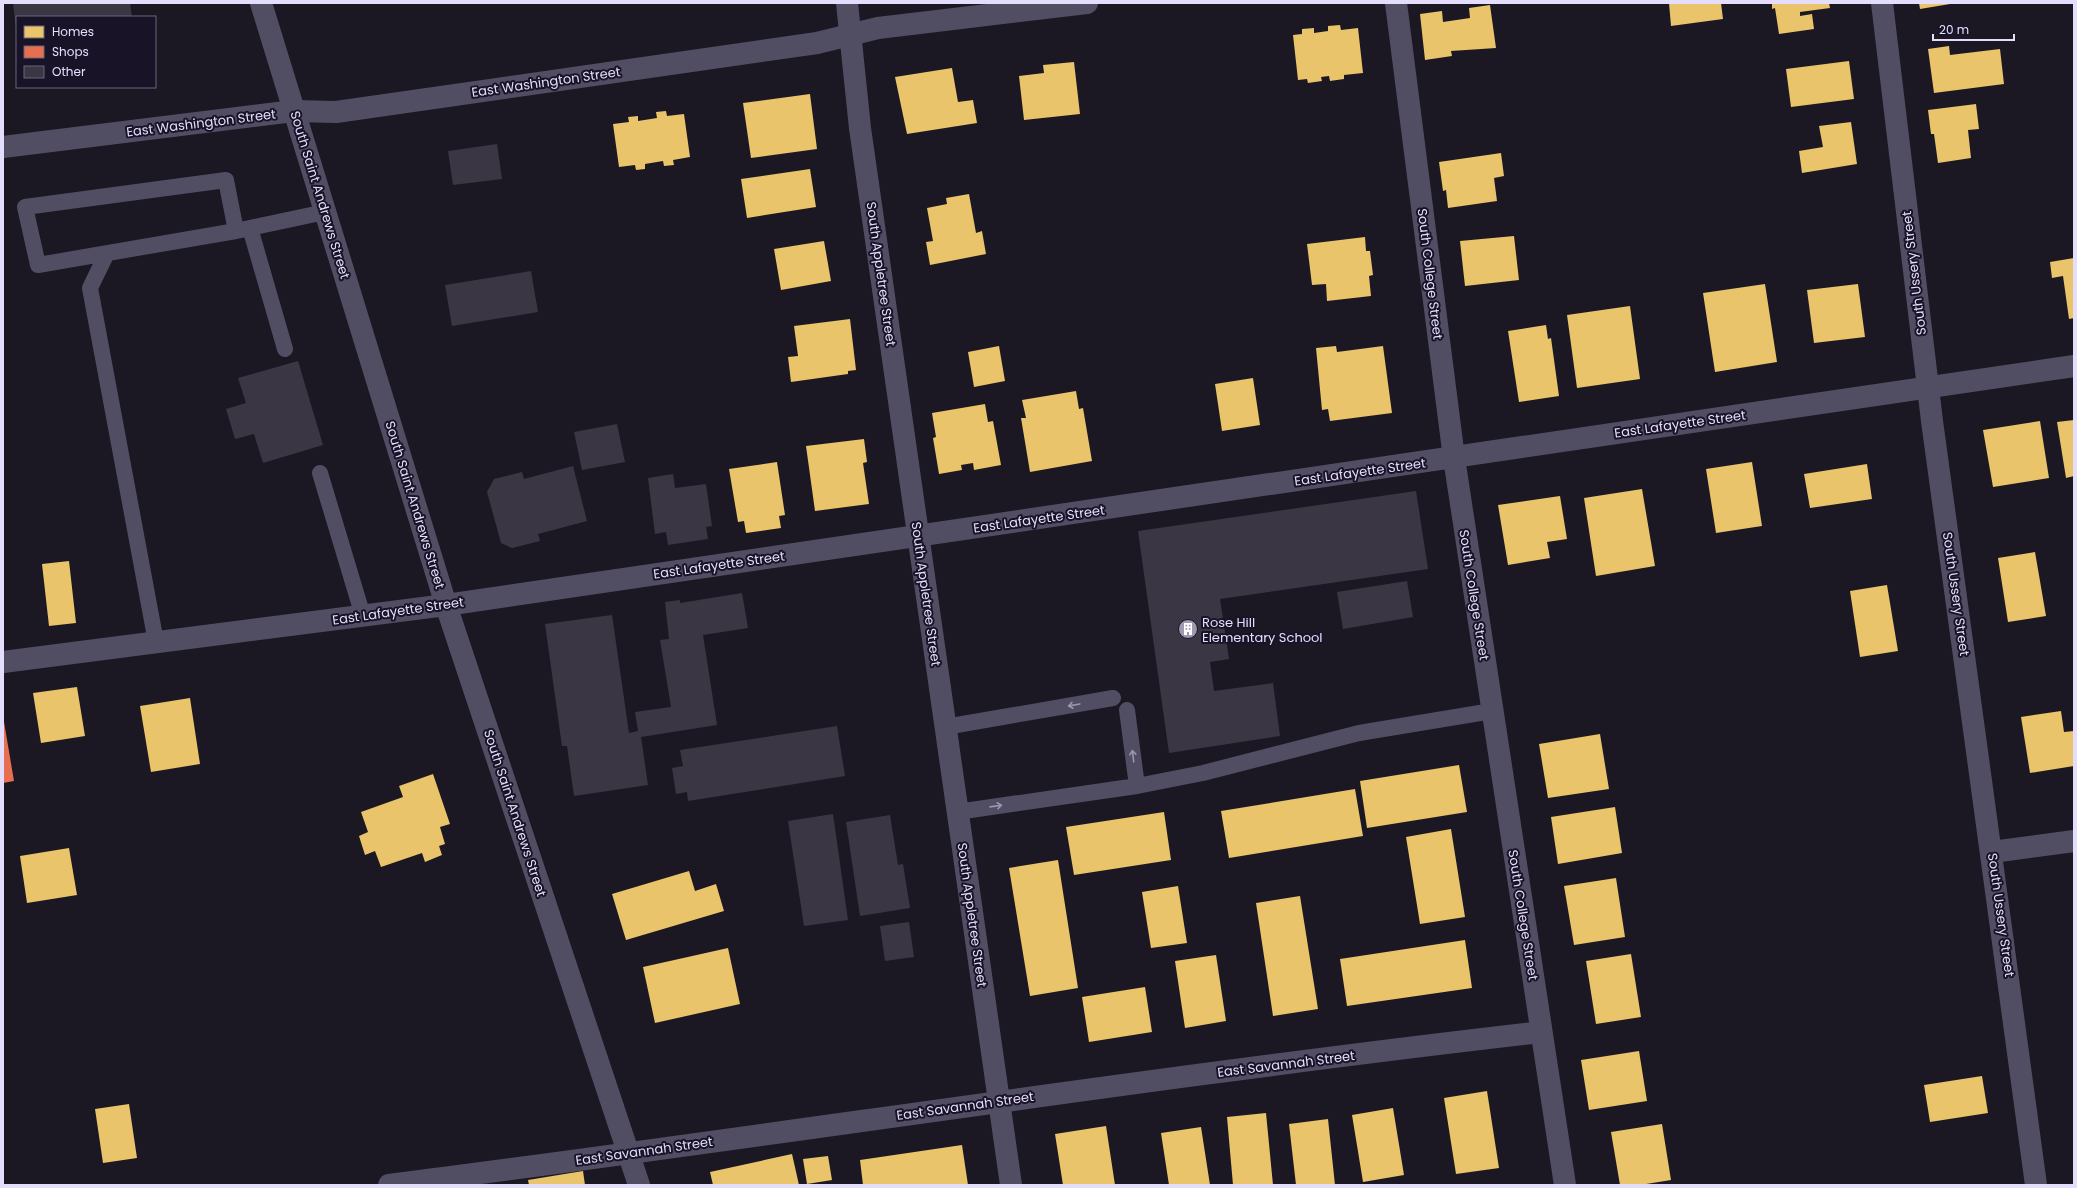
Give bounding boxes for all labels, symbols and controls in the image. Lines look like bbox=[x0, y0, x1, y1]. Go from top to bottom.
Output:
legend bbox=[16, 16, 156, 88]
scale bar bbox=[1933, 16, 2014, 42]
text: 20 m bbox=[1939, 21, 1969, 38]
text: Homes bbox=[52, 23, 94, 40]
text: Shops bbox=[52, 43, 89, 60]
street label: East Washington Street bbox=[470, 62, 622, 102]
text: Other bbox=[52, 63, 86, 80]
street label: East Washington Street bbox=[125, 104, 277, 142]
street label: South Saint Andrews Street bbox=[285, 109, 355, 282]
street label: South Appletree Street bbox=[861, 201, 901, 348]
street label: South College Street bbox=[1413, 207, 1448, 341]
street label: South Ussery Street bbox=[1897, 210, 1931, 336]
street label: East Lafayette Street bbox=[1613, 405, 1747, 443]
street label: South Saint Andrews Street bbox=[380, 419, 450, 592]
street label: East Lafayette Street bbox=[1293, 453, 1427, 491]
street label: East Lafayette Street bbox=[972, 500, 1106, 538]
street label: South Appletree Street bbox=[906, 521, 946, 668]
street label: South College Street bbox=[1454, 528, 1494, 662]
street label: South Ussery Street bbox=[1938, 531, 1974, 657]
street label: East Lafayette Street bbox=[652, 546, 786, 584]
street label: East Lafayette Street bbox=[331, 592, 465, 630]
place label: Rose Hill Elementary School bbox=[1202, 613, 1323, 647]
building icon: Rose Hill Elementary School bbox=[1177, 618, 1199, 640]
one-way arrow bbox=[1068, 701, 1081, 709]
street label: South Saint Andrews Street bbox=[479, 727, 551, 899]
one-way arrow bbox=[1129, 750, 1137, 763]
one-way arrow bbox=[989, 802, 1002, 810]
street label: South Appletree Street bbox=[952, 842, 992, 989]
street label: South College Street bbox=[1503, 848, 1543, 982]
street label: South Ussery Street bbox=[1983, 852, 2019, 978]
street label: East Savannah Street bbox=[1216, 1046, 1356, 1082]
street label: East Savannah Street bbox=[895, 1087, 1035, 1125]
street label: East Savannah Street bbox=[574, 1132, 714, 1170]

